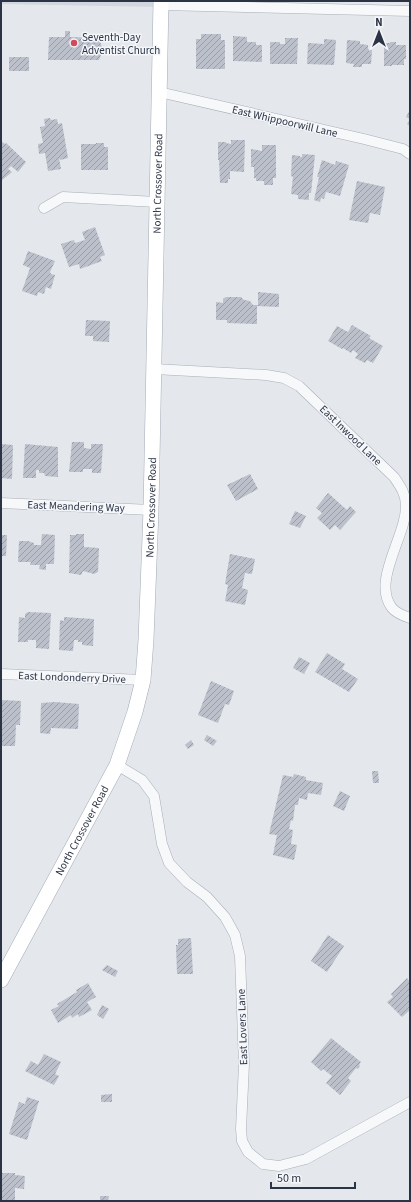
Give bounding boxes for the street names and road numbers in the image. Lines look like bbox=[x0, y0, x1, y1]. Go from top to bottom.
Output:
street label: East Whippoorwill Lane bbox=[231, 102, 340, 141]
street label: North Crossover Road bbox=[149, 133, 166, 234]
street label: East Inwood Lane bbox=[316, 402, 385, 469]
street label: North Crossover Road bbox=[142, 457, 160, 558]
street label: East Meandering Way bbox=[27, 497, 125, 516]
street label: East Londonderry Drive bbox=[18, 668, 127, 687]
street label: North Crossover Road bbox=[52, 783, 113, 878]
street label: East Lovers Lane bbox=[234, 988, 251, 1065]

